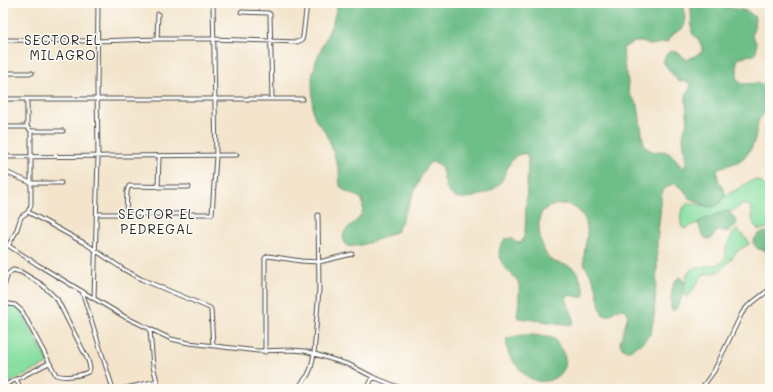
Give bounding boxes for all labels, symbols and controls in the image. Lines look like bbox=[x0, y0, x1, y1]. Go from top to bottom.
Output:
district label: SECTOR EL MILAGRO bbox=[24, 31, 102, 63]
district label: SECTOR EL PEDREGAL bbox=[118, 205, 196, 237]

